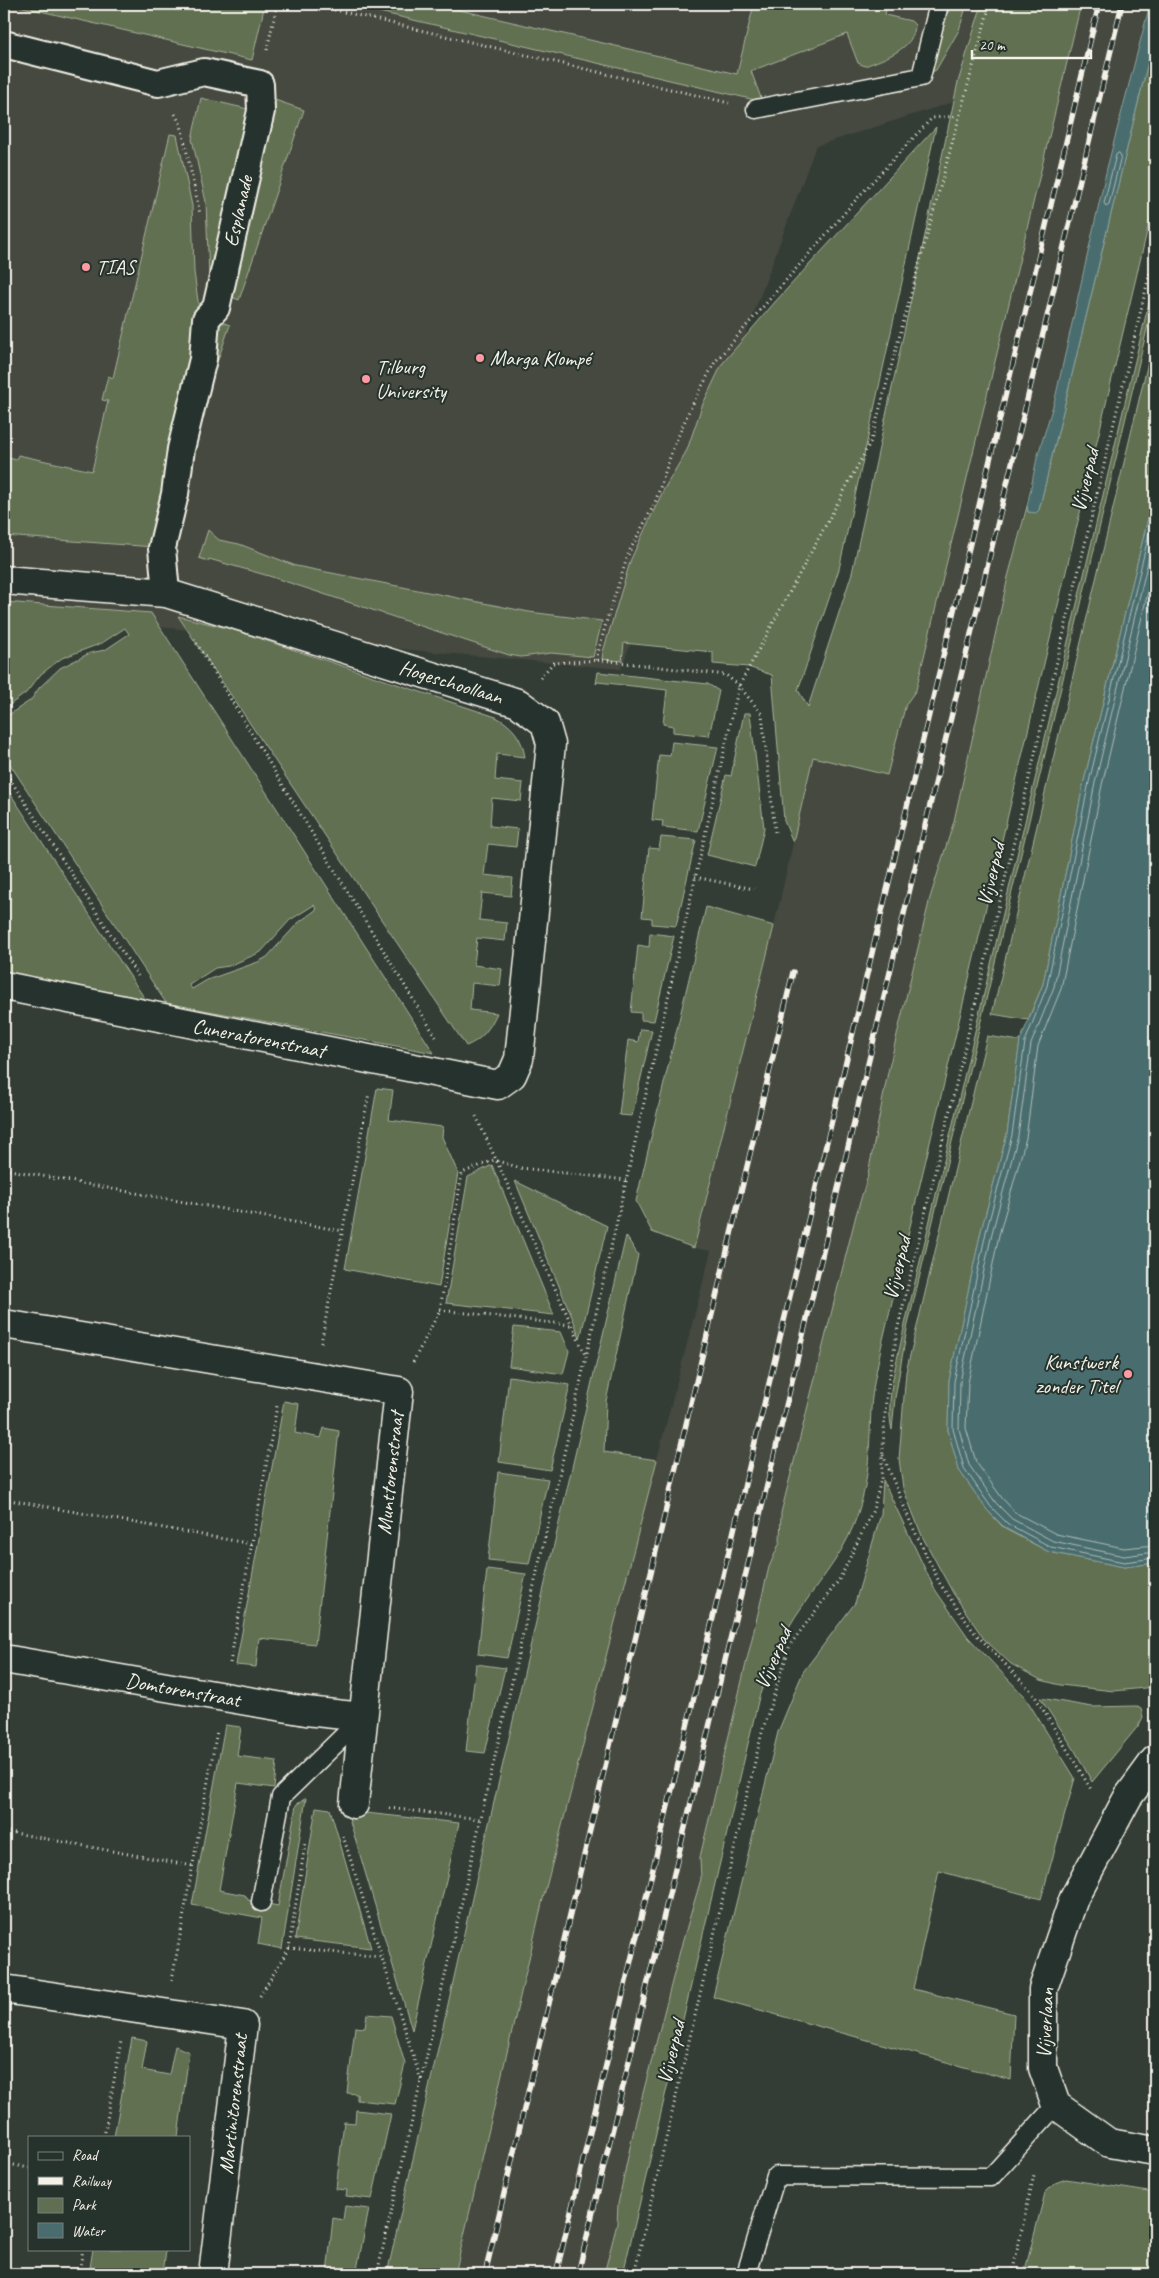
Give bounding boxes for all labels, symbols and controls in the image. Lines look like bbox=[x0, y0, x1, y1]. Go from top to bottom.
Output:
scale bar bbox=[972, 28, 1090, 60]
text: 20 m bbox=[979, 36, 1006, 55]
street label: Esplanade bbox=[217, 172, 259, 249]
place label: TIAS bbox=[96, 254, 138, 280]
marker: TIAS bbox=[80, 261, 92, 273]
place label: Marga Klompé bbox=[490, 345, 594, 371]
marker: Marga Klompé bbox=[474, 352, 486, 364]
place label: Tilburg University bbox=[376, 354, 448, 404]
marker: Tilburg University bbox=[360, 373, 372, 385]
street label: Vijverpad bbox=[1065, 442, 1106, 514]
street label: Hogeschoollaan bbox=[396, 654, 506, 710]
street label: Vijverpad bbox=[971, 836, 1012, 908]
street label: Cuneratorenstraat bbox=[190, 1012, 330, 1064]
street label: Vijverpad bbox=[877, 1230, 918, 1302]
place label: Kunstwerk zonder Titel bbox=[1036, 1349, 1121, 1399]
marker: Kunstwerk zonder Titel bbox=[1122, 1368, 1134, 1380]
street label: Munttorenstraat bbox=[371, 1407, 410, 1536]
street label: Vijverpad bbox=[748, 1620, 799, 1693]
street label: Domtorenstraat bbox=[124, 1667, 244, 1713]
street label: Vijverlaan bbox=[1030, 1987, 1060, 2059]
street label: Vijverpad bbox=[651, 2014, 692, 2086]
street label: Martinitorenstraat bbox=[213, 2031, 253, 2175]
legend bbox=[28, 2136, 190, 2250]
text: Road bbox=[72, 2146, 99, 2165]
text: Railway bbox=[72, 2172, 113, 2191]
text: Park bbox=[72, 2196, 97, 2215]
text: Water bbox=[72, 2222, 106, 2241]

